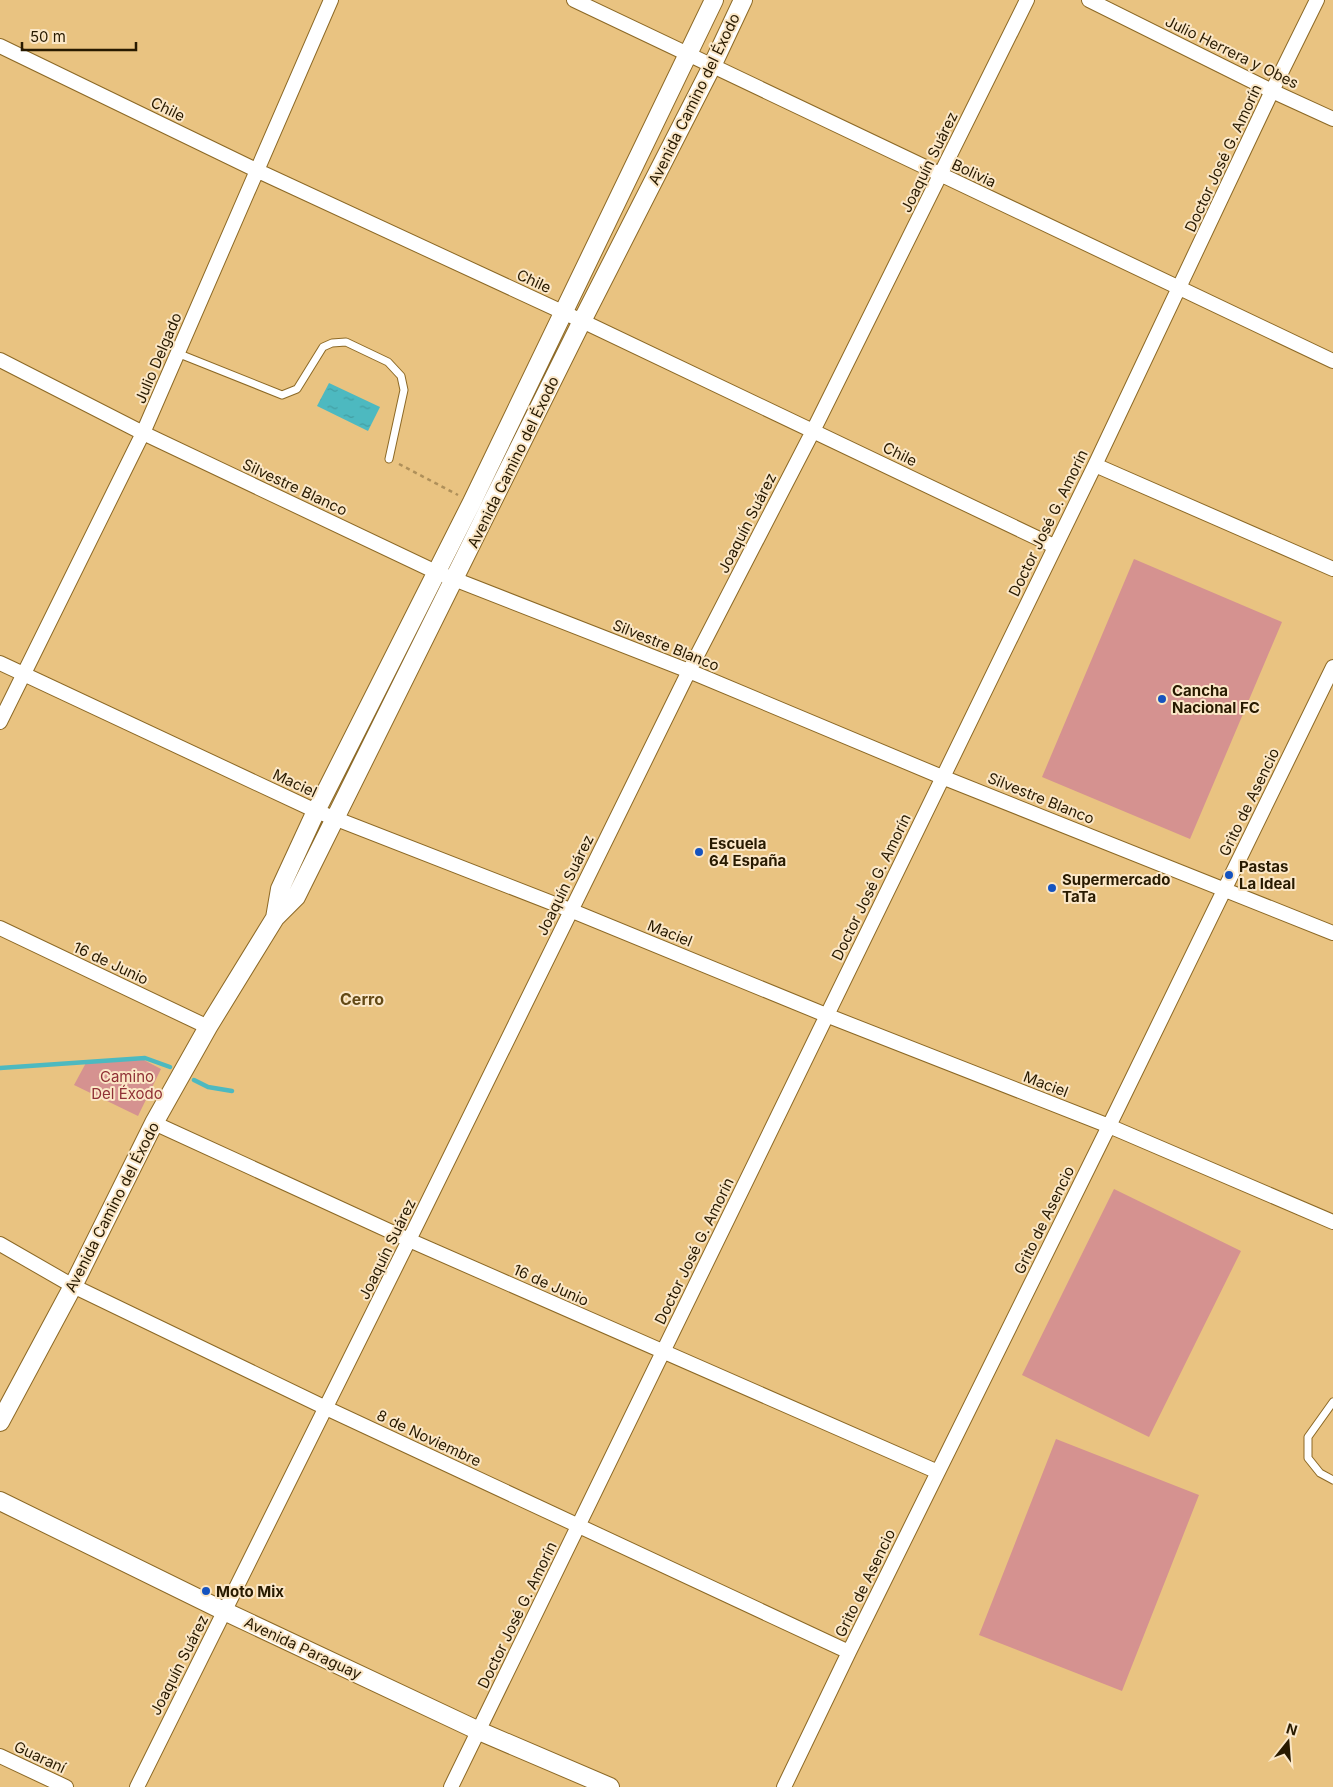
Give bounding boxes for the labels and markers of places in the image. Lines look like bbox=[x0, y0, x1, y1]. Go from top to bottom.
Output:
place label: Cancha Nacional FC bbox=[1172, 681, 1260, 717]
marker: Cancha Nacional FC bbox=[1156, 693, 1168, 705]
place label: Escuela 64 España bbox=[709, 834, 786, 870]
marker: Escuela 64 España bbox=[693, 846, 705, 858]
place label: Pastas La Ideal bbox=[1239, 857, 1295, 893]
marker: Pastas La Ideal bbox=[1223, 869, 1235, 881]
place label: Supermercado TaTa bbox=[1062, 870, 1170, 906]
marker: Supermercado TaTa bbox=[1046, 882, 1058, 894]
place label: Moto Mix bbox=[216, 1582, 284, 1601]
marker: Moto Mix bbox=[200, 1585, 212, 1597]

